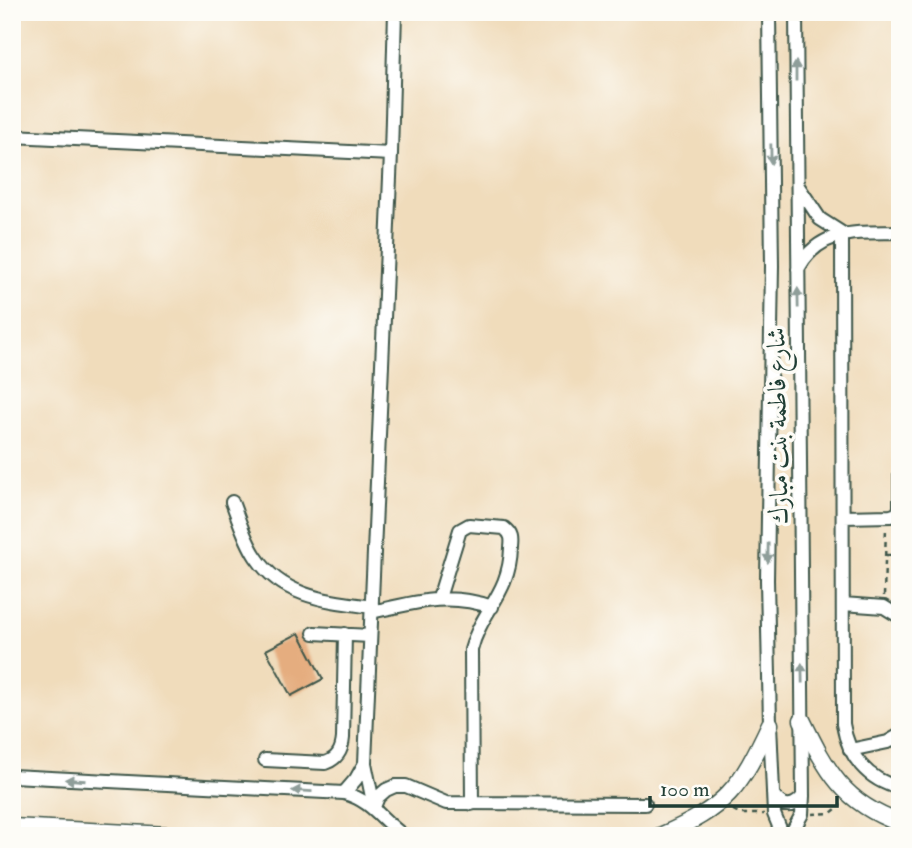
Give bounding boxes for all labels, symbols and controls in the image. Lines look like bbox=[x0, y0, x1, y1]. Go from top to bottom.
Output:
one-way arrow bbox=[790, 59, 802, 81]
one-way arrow bbox=[765, 143, 777, 165]
one-way arrow bbox=[792, 287, 804, 309]
street label: شارع فاطمة بنت مبارك bbox=[760, 327, 801, 525]
one-way arrow bbox=[762, 542, 774, 564]
one-way arrow bbox=[796, 661, 808, 683]
scale bar bbox=[650, 764, 837, 808]
one-way arrow bbox=[64, 774, 86, 785]
text: 100 m bbox=[660, 776, 710, 803]
one-way arrow bbox=[291, 786, 313, 797]

